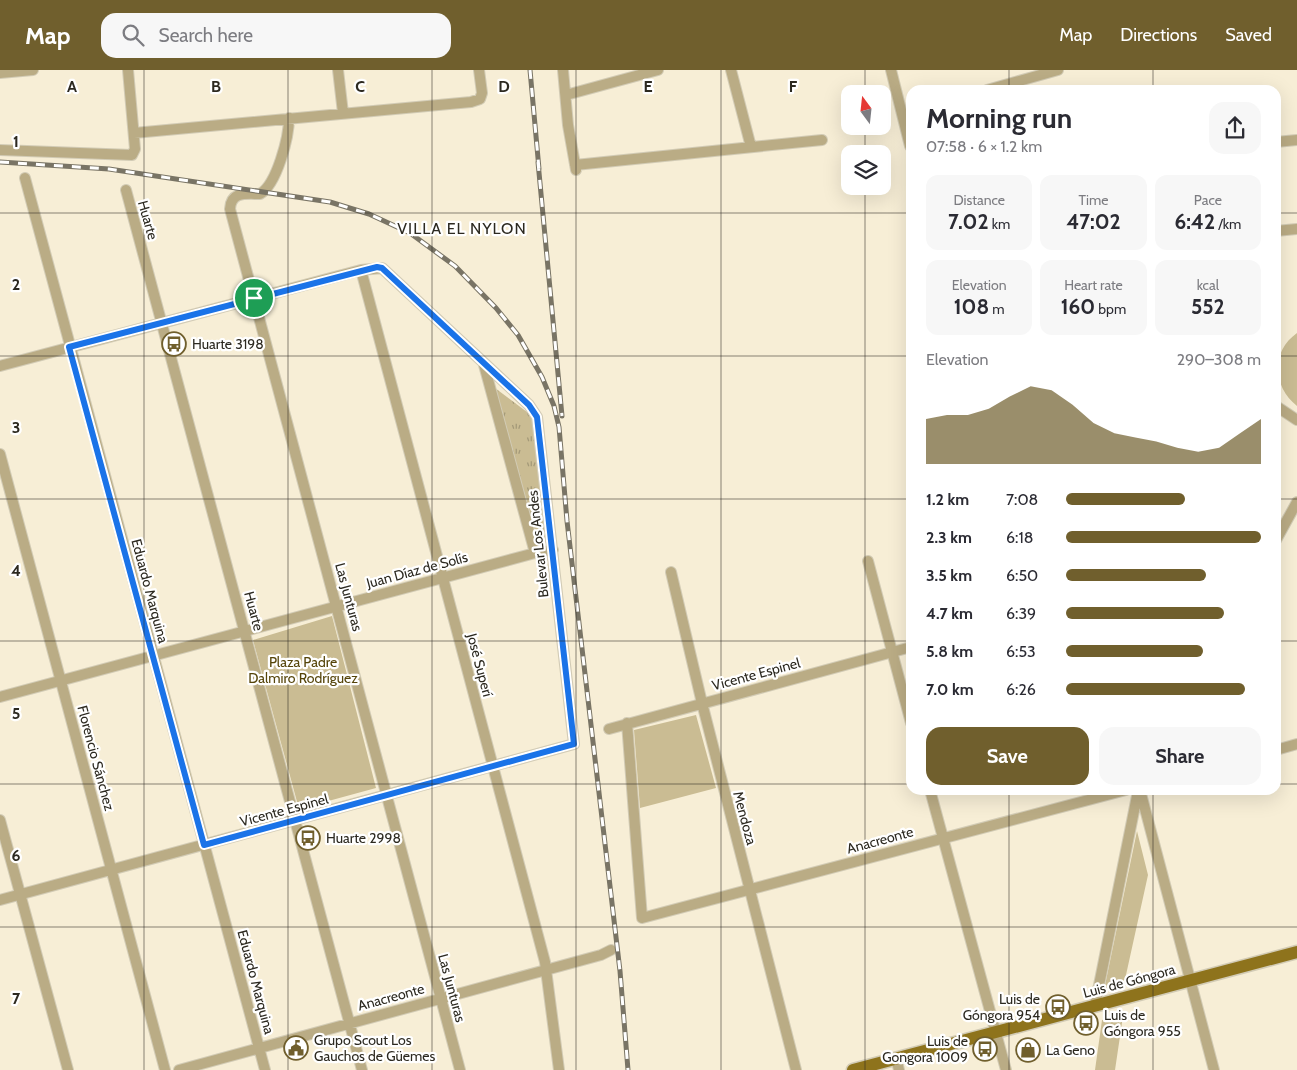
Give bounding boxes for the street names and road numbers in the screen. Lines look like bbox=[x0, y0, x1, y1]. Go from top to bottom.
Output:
street label: Huarte bbox=[134, 198, 162, 242]
street label: Bulevar Los Andes bbox=[523, 489, 553, 599]
street label: Eduardo Marquina bbox=[127, 537, 173, 645]
street label: Juan Díaz de Solís bbox=[363, 548, 470, 592]
street label: Las Junturas bbox=[331, 561, 367, 633]
street label: Huarte bbox=[240, 589, 268, 633]
street label: José Superí bbox=[463, 630, 497, 699]
street label: Vicente Espinel bbox=[710, 653, 803, 694]
street label: Florencio Sánchez bbox=[73, 703, 119, 813]
street label: Vicente Espinel bbox=[238, 789, 331, 830]
street label: Mendoza bbox=[729, 789, 761, 847]
street label: Anacreonte bbox=[845, 822, 915, 858]
street label: Eduardo Marquina bbox=[233, 928, 279, 1036]
street label: Las Junturas bbox=[434, 952, 470, 1024]
street label: Luis de Góngora bbox=[1081, 960, 1177, 1002]
street label: Anacreonte bbox=[356, 979, 426, 1015]

